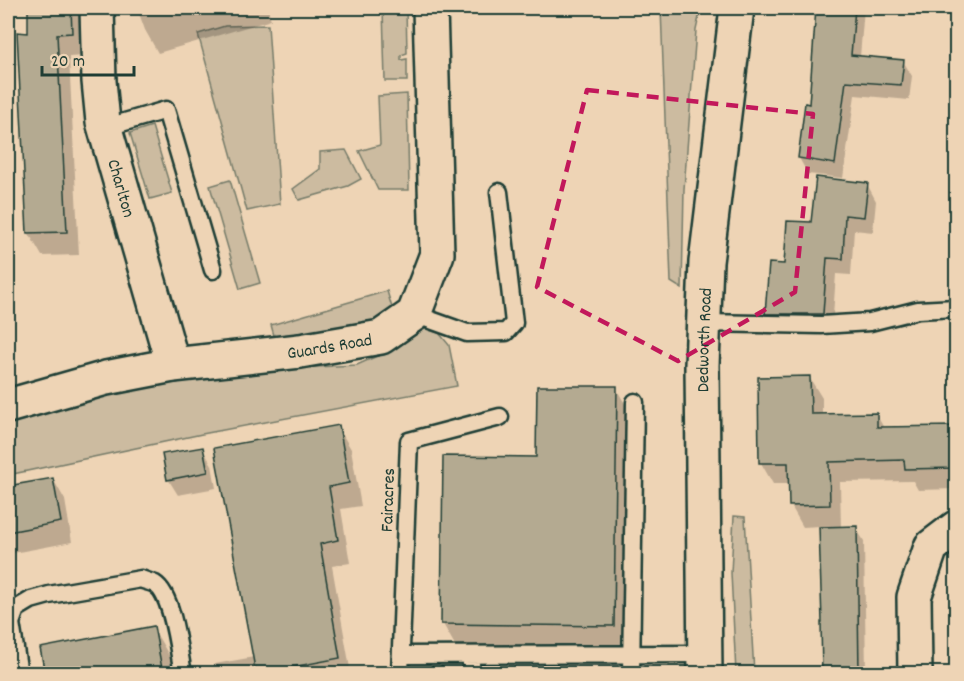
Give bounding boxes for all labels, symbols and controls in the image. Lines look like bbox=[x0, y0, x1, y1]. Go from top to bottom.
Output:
scale bar bbox=[42, 39, 134, 77]
text: 20 m bbox=[51, 50, 85, 75]
street label: Charlton bbox=[99, 157, 140, 221]
street label: Dedworth Road bbox=[692, 287, 720, 392]
street label: Guards Road bbox=[286, 329, 374, 367]
street label: Fairacres bbox=[376, 468, 403, 533]

